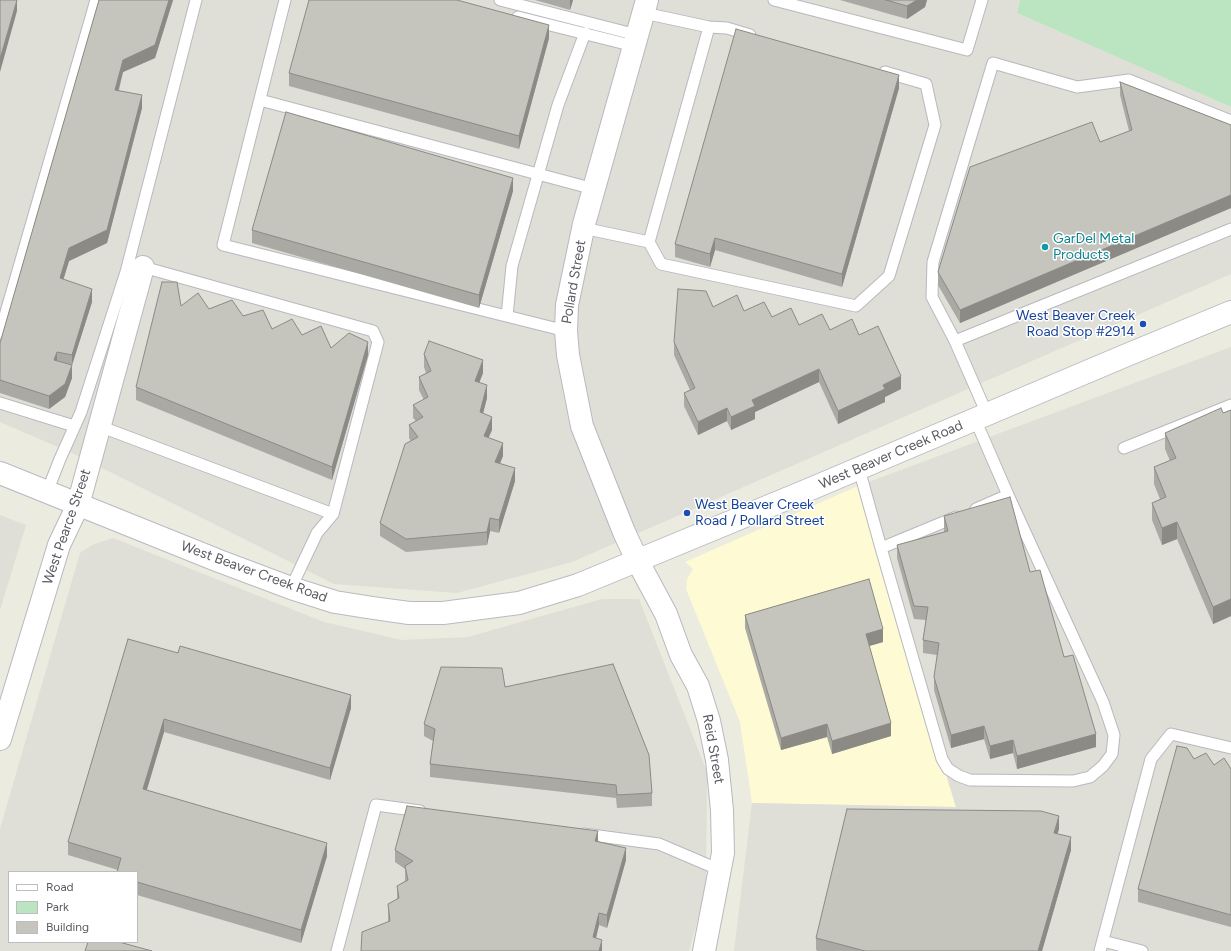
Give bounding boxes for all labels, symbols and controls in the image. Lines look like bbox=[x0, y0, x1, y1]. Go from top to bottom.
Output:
place label: GarDel Metal Products bbox=[1053, 231, 1134, 264]
street label: Pollard Street bbox=[558, 239, 590, 325]
marker: GarDel Metal Products bbox=[1040, 242, 1050, 252]
place label: West Beaver Creek Road Stop #2914 bbox=[1016, 308, 1135, 340]
marker: West Beaver Creek Road Stop #2914 bbox=[1138, 319, 1148, 329]
street label: West Beaver Creek Road bbox=[817, 417, 965, 493]
street label: West Pearce Street bbox=[39, 467, 95, 587]
place label: West Beaver Creek Road / Pollard Street bbox=[695, 497, 825, 530]
marker: West Beaver Creek Road / Pollard Street bbox=[682, 508, 692, 518]
street label: West Beaver Creek Road bbox=[179, 538, 329, 606]
street label: Reid Street bbox=[699, 713, 727, 785]
legend bbox=[8, 871, 138, 943]
text: Road bbox=[46, 880, 74, 894]
text: Park bbox=[46, 900, 69, 914]
text: Building bbox=[46, 920, 89, 934]

